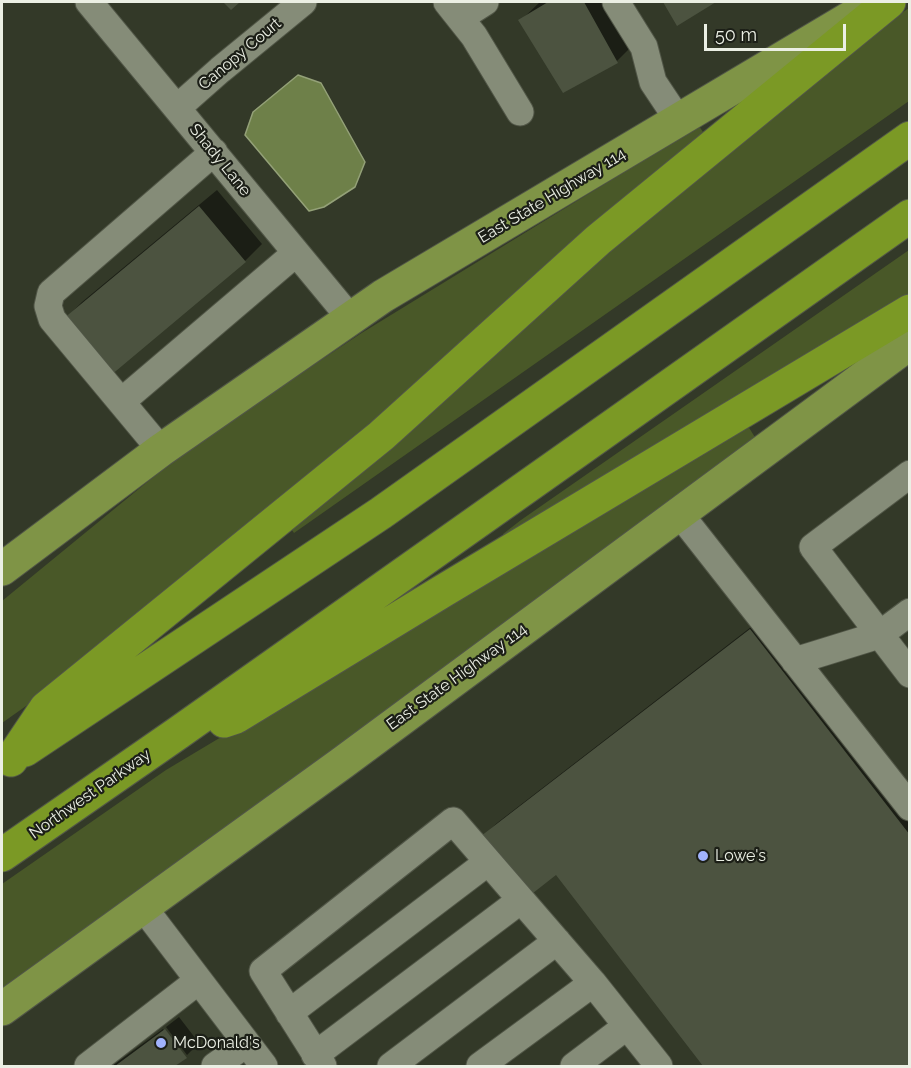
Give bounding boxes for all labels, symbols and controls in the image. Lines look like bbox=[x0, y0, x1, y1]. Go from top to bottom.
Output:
scale bar bbox=[707, 12, 850, 50]
street label: Canopy Court bbox=[195, 14, 285, 94]
text: 50 m bbox=[715, 24, 757, 45]
street label: Shady Lane bbox=[185, 120, 255, 200]
street label: East State Highway 114 bbox=[475, 144, 629, 248]
street label: East State Highway 114 bbox=[383, 620, 531, 734]
street label: Northwest Parkway bbox=[26, 745, 154, 843]
place label: Lowe's bbox=[715, 846, 766, 866]
marker: Lowe's bbox=[696, 849, 710, 863]
place label: McDonald's bbox=[173, 1033, 260, 1053]
marker: McDonald's bbox=[154, 1036, 168, 1050]

